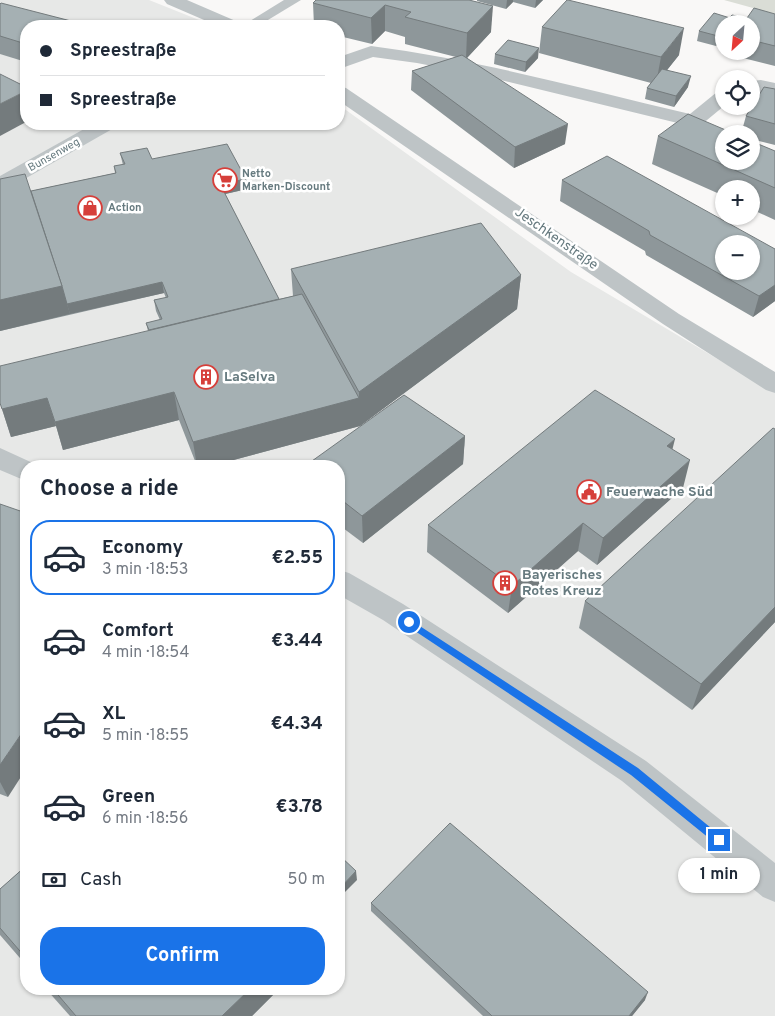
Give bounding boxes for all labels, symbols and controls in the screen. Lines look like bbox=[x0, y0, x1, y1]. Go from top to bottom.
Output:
north arrow bbox=[715, 15, 760, 60]
map controls bbox=[715, 15, 760, 280]
text: Spreestraße bbox=[70, 39, 177, 63]
button: locate bbox=[715, 70, 760, 115]
text: Spreestraße bbox=[70, 88, 177, 112]
button: layers bbox=[715, 125, 760, 170]
street label: Bunsenweg bbox=[26, 135, 82, 175]
supermarket icon: Netto Marken-Discount bbox=[212, 167, 238, 193]
place label: Netto Marken-Discount bbox=[242, 167, 330, 194]
button: + bbox=[715, 180, 760, 225]
shop icon: Action bbox=[77, 195, 103, 221]
place label: Action bbox=[108, 201, 142, 215]
street label: Jeschkenstraße bbox=[511, 204, 601, 274]
button: − bbox=[715, 235, 760, 280]
building icon: LaSelva bbox=[193, 364, 219, 390]
place label: LaSelva bbox=[224, 369, 275, 386]
text: Choose a ride bbox=[40, 476, 178, 503]
public building icon: Feuerwache Süd bbox=[576, 479, 602, 505]
place label: Feuerwache Süd bbox=[606, 484, 713, 501]
icon: car bbox=[42, 535, 87, 580]
text: Economy bbox=[102, 536, 183, 560]
text: €2.55 bbox=[271, 546, 323, 570]
text: 3 min · 18:53 bbox=[102, 560, 188, 580]
place label: Bayerisches Rotes Kreuz bbox=[522, 567, 602, 600]
building icon: Bayerisches Rotes Kreuz bbox=[492, 570, 518, 596]
route start bbox=[398, 611, 420, 633]
icon: car bbox=[42, 618, 87, 663]
text: Comfort bbox=[102, 619, 174, 643]
text: €3.44 bbox=[271, 629, 323, 653]
text: 4 min · 18:54 bbox=[102, 643, 189, 663]
icon: car bbox=[42, 701, 87, 746]
text: XL bbox=[102, 702, 125, 726]
text: €4.34 bbox=[271, 712, 323, 736]
text: 5 min · 18:55 bbox=[102, 726, 189, 746]
icon: car bbox=[42, 784, 87, 829]
text: Green bbox=[102, 785, 155, 809]
text: €3.78 bbox=[275, 795, 323, 819]
text: 6 min · 18:56 bbox=[102, 809, 188, 829]
route end bbox=[708, 829, 730, 851]
callout: 1 min bbox=[678, 858, 760, 892]
text: 1 min bbox=[700, 865, 738, 885]
icon: cash bbox=[40, 866, 68, 894]
text: Cash bbox=[80, 868, 122, 892]
text: 50 m bbox=[288, 870, 325, 890]
button: Confirm bbox=[40, 927, 325, 985]

